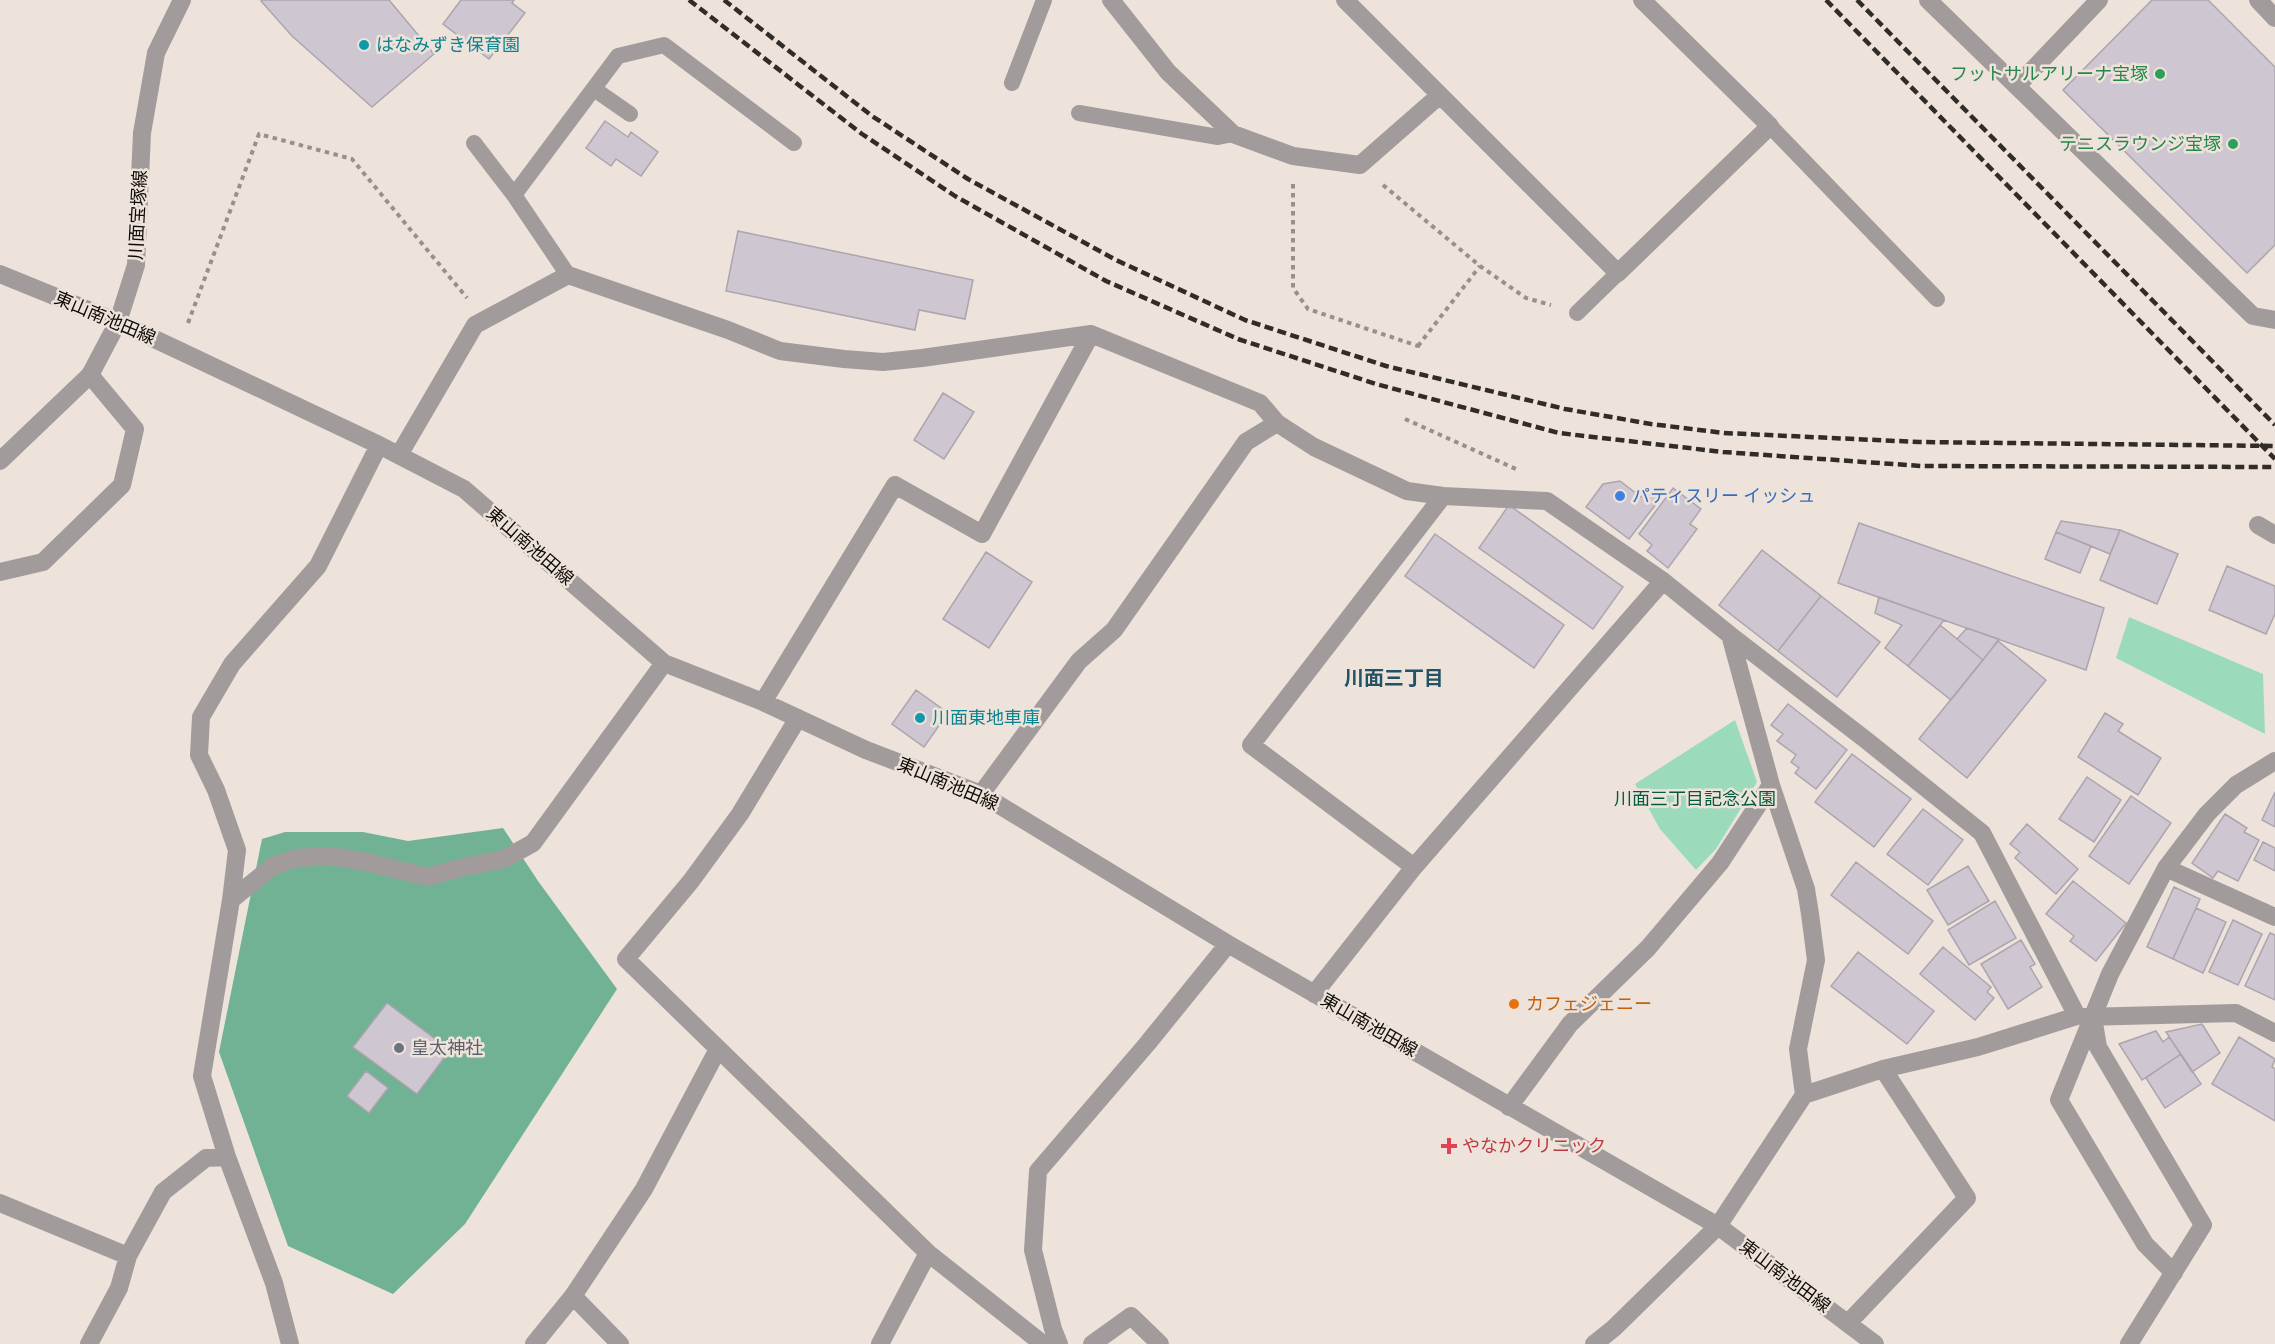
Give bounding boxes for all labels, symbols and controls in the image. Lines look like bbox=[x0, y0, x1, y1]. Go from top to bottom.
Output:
place label: はなみずき保育園 bbox=[376, 34, 520, 56]
marker: はなみずき保育園 bbox=[357, 38, 371, 52]
place label: フットサルアリーナ宝塚 bbox=[1950, 63, 2148, 85]
marker: フットサルアリーナ宝塚 bbox=[2153, 67, 2167, 81]
place label: テニスラウンジ宝塚 bbox=[2059, 133, 2221, 155]
marker: テニスラウンジ宝塚 bbox=[2226, 137, 2240, 151]
street label: 川面宝塚線 bbox=[125, 169, 151, 261]
street label: 東山南池田線 bbox=[51, 287, 159, 349]
place label: パティスリー イッシュ bbox=[1632, 485, 1815, 507]
marker: パティスリー イッシュ bbox=[1613, 489, 1627, 503]
street label: 東山南池田線 bbox=[482, 502, 578, 590]
district label: 川面三丁目 bbox=[1344, 666, 1444, 690]
place label: 川面東地車庫 bbox=[932, 707, 1040, 729]
marker: 川面東地車庫 bbox=[913, 711, 927, 725]
street label: 東山南池田線 bbox=[894, 753, 1002, 815]
park label: 川面三丁目記念公園 bbox=[1614, 788, 1776, 810]
street label: 東山南池田線 bbox=[1317, 988, 1421, 1062]
place label: カフェジェニー bbox=[1526, 993, 1652, 1015]
marker: カフェジェニー bbox=[1507, 997, 1521, 1011]
place label: 皇太神社 bbox=[411, 1037, 483, 1059]
marker: 皇太神社 bbox=[392, 1041, 406, 1055]
place label: やなかクリニック bbox=[1462, 1135, 1606, 1157]
marker: やなかクリニック bbox=[1440, 1137, 1458, 1155]
street label: 東山南池田線 bbox=[1735, 1235, 1835, 1317]

